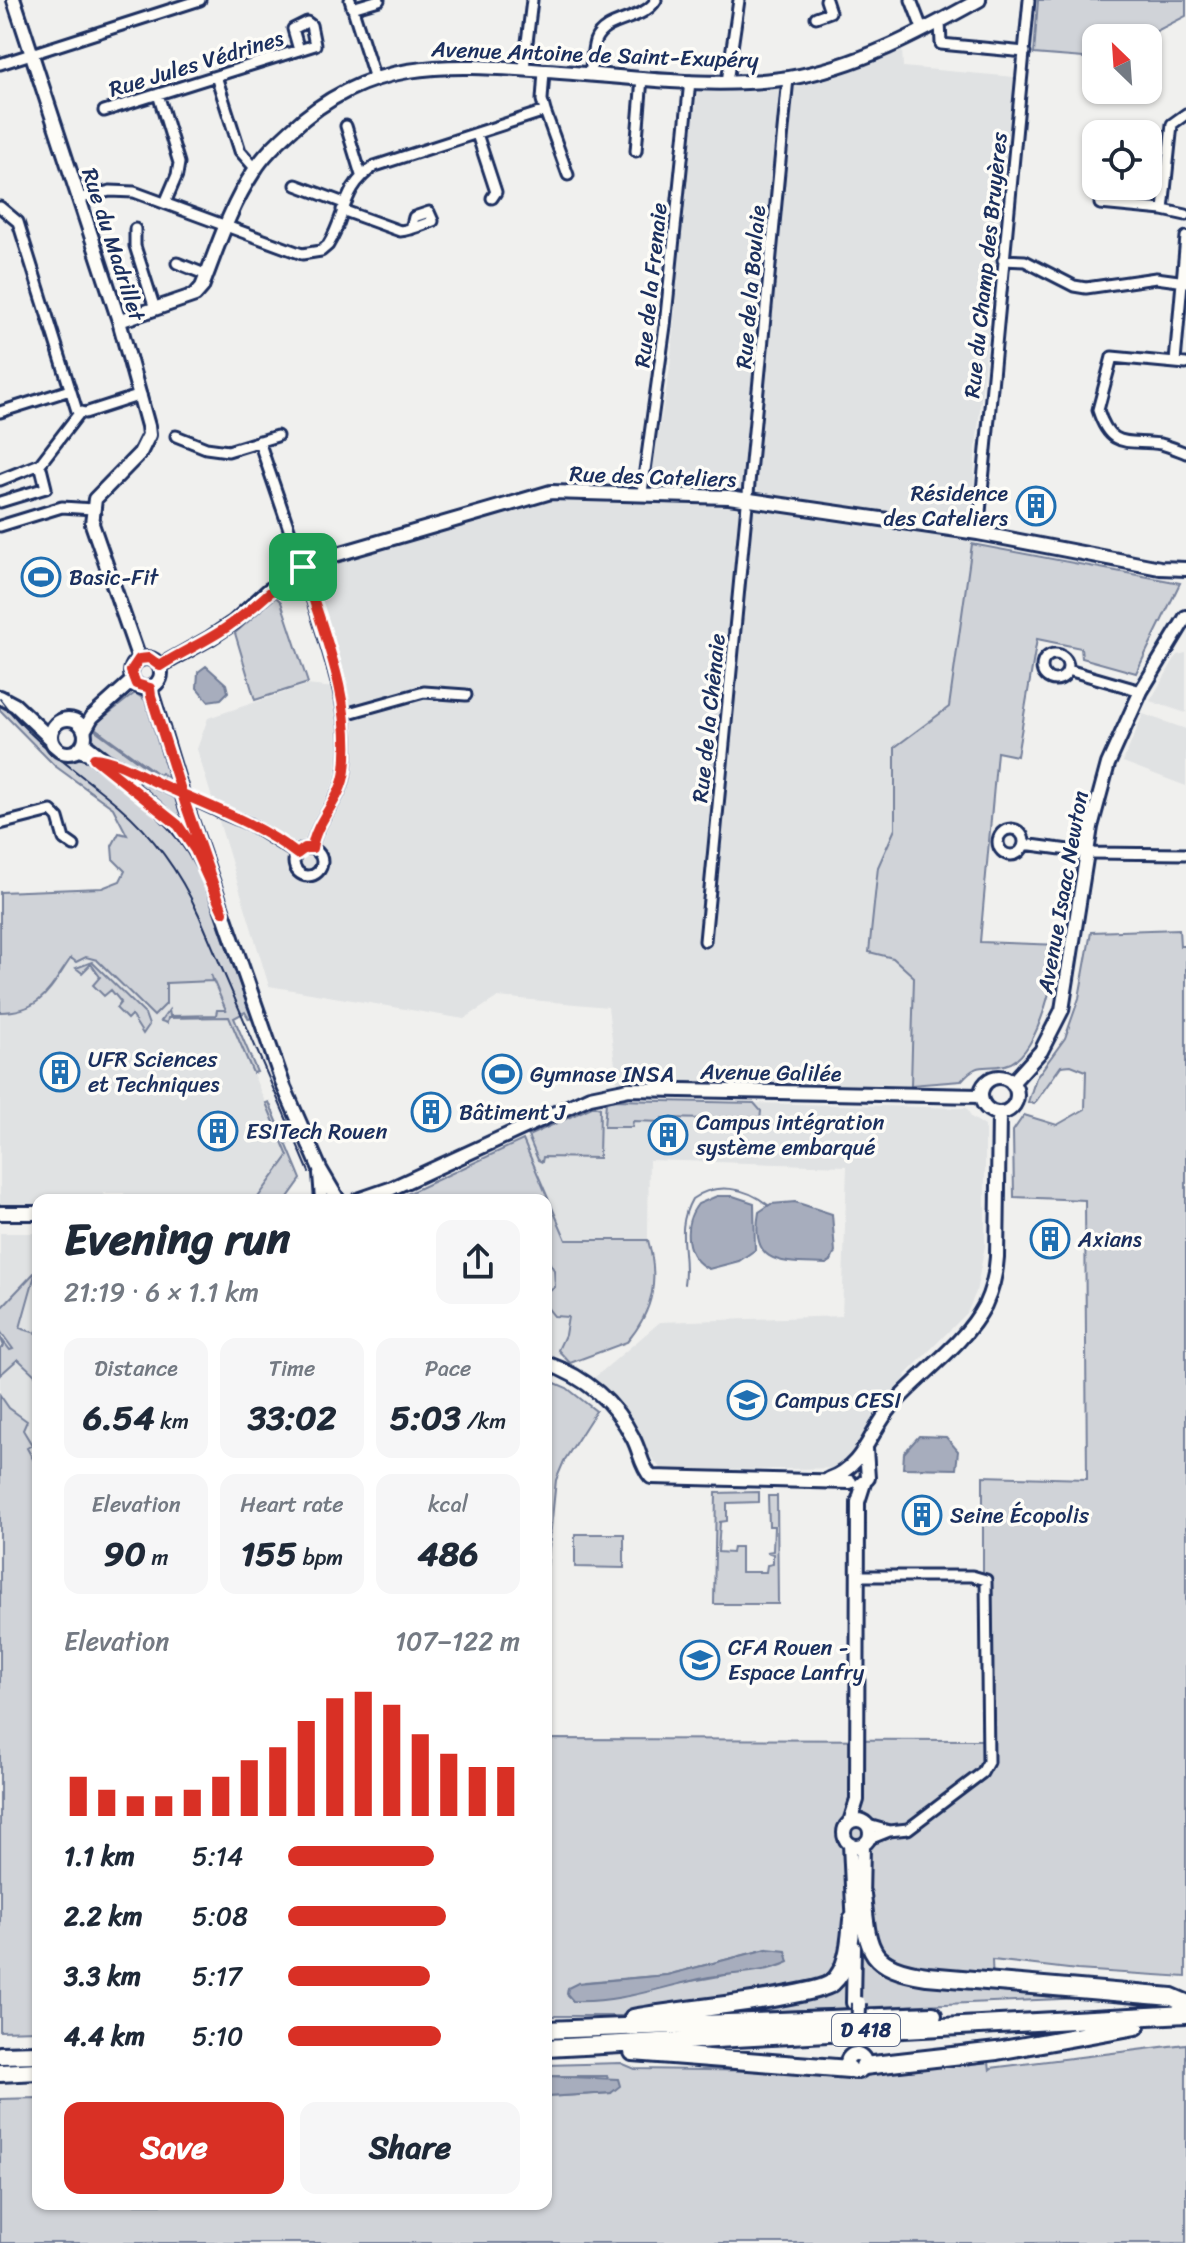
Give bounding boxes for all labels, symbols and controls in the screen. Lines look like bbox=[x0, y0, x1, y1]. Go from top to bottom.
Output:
street label: Rue Jules Védrines bbox=[104, 18, 288, 109]
north arrow bbox=[1082, 24, 1162, 104]
map controls bbox=[1082, 24, 1162, 200]
street label: Avenue Antoine de Saint-Exupéry bbox=[430, 29, 760, 80]
button: locate bbox=[1082, 120, 1162, 200]
street label: Rue du Champ des Bruyères bbox=[952, 129, 1019, 400]
street label: Rue du Madrillet bbox=[70, 163, 157, 327]
street label: Rue de la Frenaie bbox=[622, 201, 679, 370]
street label: Rue de la Boulaie bbox=[724, 203, 777, 370]
street label: Rue des Cateliers bbox=[569, 454, 737, 499]
place label: Résidence des Cateliers bbox=[883, 474, 1008, 538]
building icon: Résidence des Cateliers bbox=[1015, 485, 1057, 527]
pin bbox=[269, 533, 337, 601]
icon: arrive bbox=[281, 545, 325, 589]
sports icon: Basic-Fit bbox=[20, 556, 62, 598]
place label: Basic-Fit bbox=[69, 558, 159, 597]
street label: Rue de la Chênaie bbox=[680, 631, 737, 805]
street label: Avenue Isaac Newton bbox=[1025, 787, 1100, 998]
place label: UFR Sciences et Techniques bbox=[88, 1040, 219, 1104]
building icon: UFR Sciences et Techniques bbox=[39, 1051, 81, 1093]
street label: Avenue Galilée bbox=[699, 1052, 842, 1093]
sports icon: Gymnase INSA bbox=[481, 1053, 523, 1095]
place label: Gymnase INSA bbox=[530, 1055, 674, 1094]
building icon: Bâtiment J bbox=[410, 1091, 452, 1133]
place label: Bâtiment J bbox=[459, 1093, 566, 1132]
place label: Campus intégration système embarqué bbox=[695, 1103, 884, 1167]
building icon: ESITech Rouen bbox=[197, 1110, 239, 1152]
place label: ESITech Rouen bbox=[246, 1112, 387, 1151]
building icon: Campus intégration système embarqué bbox=[647, 1114, 689, 1156]
text: Evening run bbox=[64, 1200, 290, 1278]
building icon: Axians bbox=[1029, 1218, 1071, 1260]
button: share bbox=[436, 1220, 520, 1304]
place label: Axians bbox=[1077, 1220, 1142, 1259]
text: 21:19 · 6 × 1.1 km bbox=[64, 1269, 259, 1315]
text: Distance bbox=[94, 1349, 178, 1388]
text: Time bbox=[269, 1349, 315, 1388]
text: Pace bbox=[425, 1349, 471, 1388]
school or university icon: Campus CESI bbox=[726, 1379, 768, 1421]
place label: Campus CESI bbox=[775, 1381, 902, 1420]
text: 6.54 bbox=[83, 1388, 155, 1448]
text: 33:02 bbox=[248, 1388, 336, 1448]
text: 5:03 bbox=[390, 1388, 461, 1448]
text: km bbox=[155, 1402, 189, 1441]
text: /km bbox=[461, 1402, 506, 1441]
text: Elevation bbox=[91, 1485, 181, 1524]
text: Heart rate bbox=[240, 1485, 344, 1524]
text: kcal bbox=[428, 1485, 468, 1524]
building icon: Seine Écopolis bbox=[901, 1494, 943, 1536]
place label: Seine Écopolis bbox=[950, 1496, 1090, 1535]
text: 90 bbox=[104, 1524, 146, 1584]
text: 155 bbox=[241, 1524, 297, 1584]
text: 486 bbox=[417, 1524, 479, 1584]
text: m bbox=[146, 1538, 169, 1577]
text: bpm bbox=[297, 1538, 343, 1577]
text: Elevation bbox=[64, 1618, 169, 1664]
text: 107–122 m bbox=[395, 1618, 520, 1664]
place label: CFA Rouen - Espace Lanfry bbox=[728, 1628, 865, 1692]
school or university icon: CFA Rouen - Espace Lanfry bbox=[679, 1639, 721, 1681]
text: 1.1 km bbox=[64, 1833, 135, 1879]
text: 5:14 bbox=[192, 1833, 243, 1879]
text: 2.2 km bbox=[64, 1893, 142, 1939]
text: 5:08 bbox=[192, 1893, 248, 1939]
text: 3.3 km bbox=[64, 1953, 141, 1999]
text: 5:17 bbox=[192, 1953, 242, 1999]
text: 4.4 km bbox=[64, 2013, 145, 2059]
text: 5:10 bbox=[192, 2013, 243, 2059]
road number: D 418 bbox=[832, 2014, 900, 2046]
button: Save bbox=[64, 2102, 284, 2194]
button: Share bbox=[300, 2102, 520, 2194]

